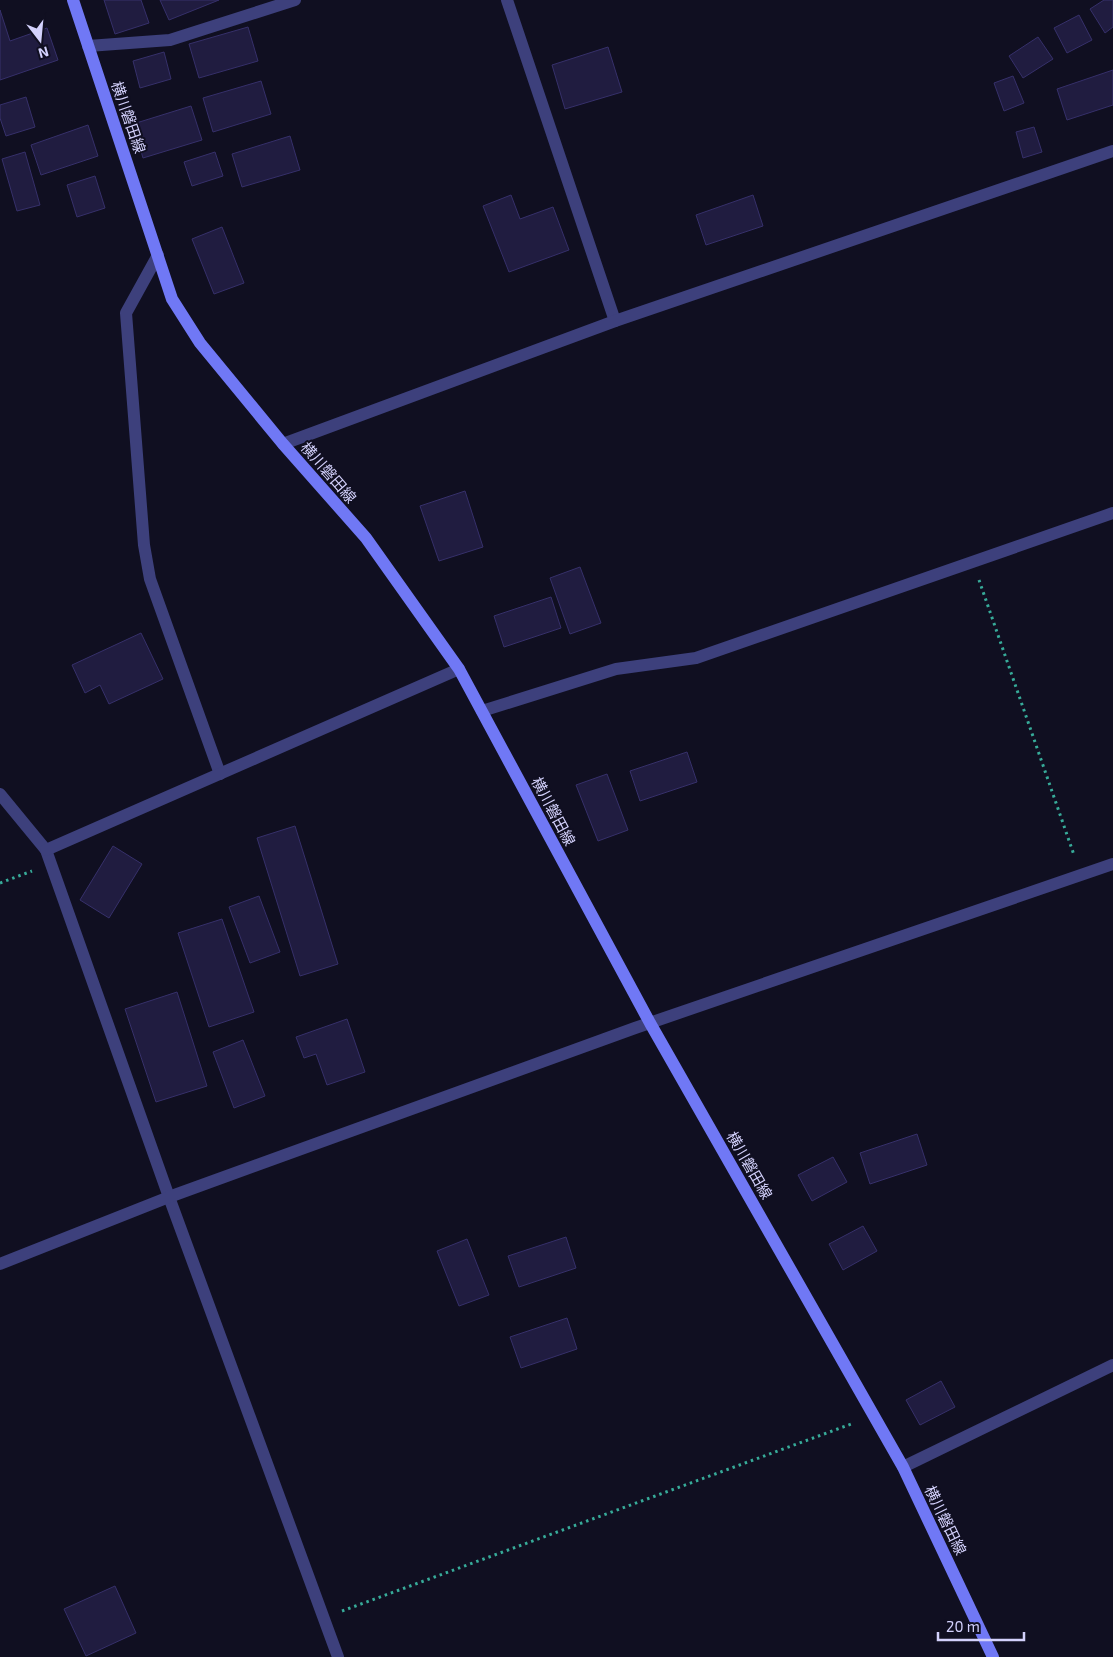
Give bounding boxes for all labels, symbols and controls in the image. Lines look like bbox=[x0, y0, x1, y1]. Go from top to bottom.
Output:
north arrow bbox=[15, 15, 65, 65]
text: N bbox=[37, 43, 51, 63]
street label: 横川磐田線 bbox=[108, 79, 150, 155]
street label: 横川磐田線 bbox=[298, 438, 360, 506]
street label: 横川磐田線 bbox=[528, 774, 580, 848]
street label: 横川磐田線 bbox=[723, 1128, 777, 1202]
street label: 横川磐田線 bbox=[921, 1482, 971, 1558]
scale bar bbox=[938, 1610, 1024, 1642]
text: 20 m bbox=[946, 1617, 980, 1635]

